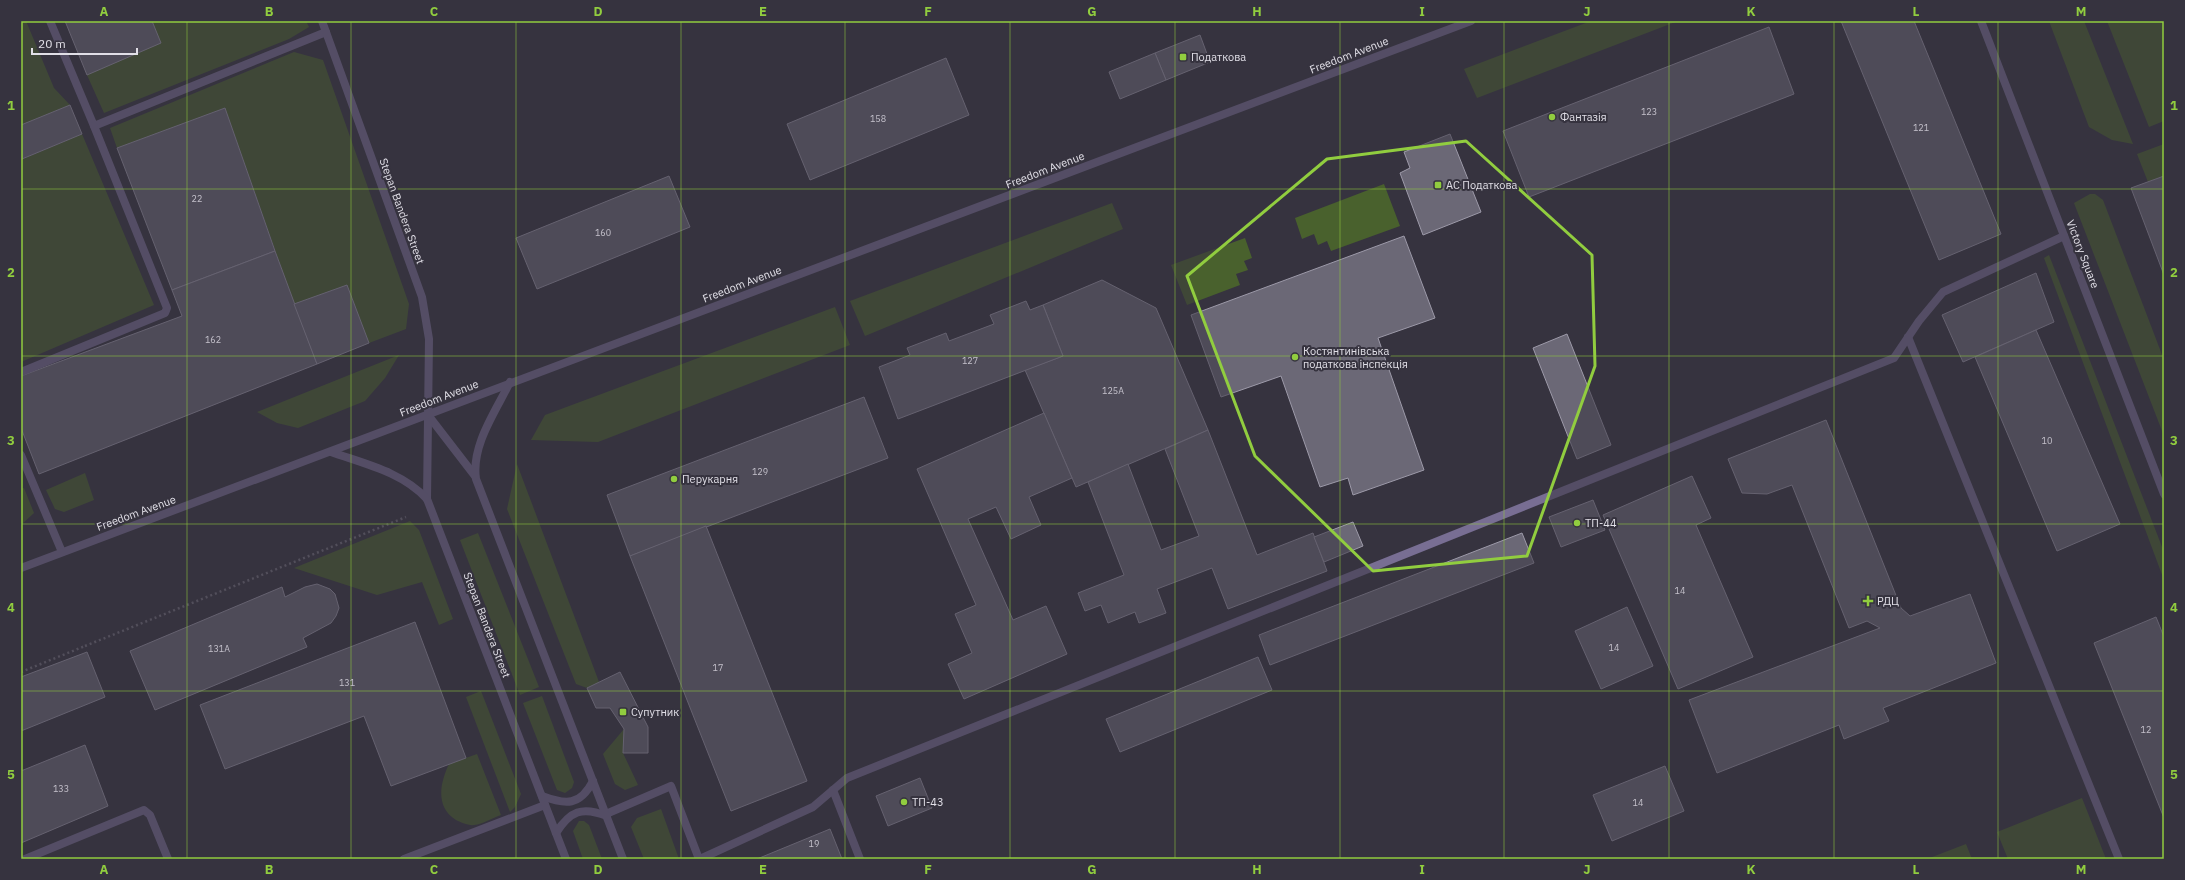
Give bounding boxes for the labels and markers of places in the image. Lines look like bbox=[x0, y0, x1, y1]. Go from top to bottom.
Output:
place label: Податкова bbox=[1191, 50, 1246, 64]
marker: Податкова bbox=[1178, 52, 1188, 62]
place label: Фантазія bbox=[1560, 110, 1607, 124]
marker: Фантазія bbox=[1547, 112, 1557, 122]
place label: АС Податкова bbox=[1446, 178, 1518, 192]
marker: АС Податкова bbox=[1433, 180, 1443, 190]
place label: Костянтинівська податкова інспекція bbox=[1303, 344, 1408, 371]
marker: Костянтинівська податкова інспекція bbox=[1290, 352, 1300, 362]
place label: Перукарня bbox=[682, 472, 738, 486]
marker: Перукарня bbox=[669, 474, 679, 484]
place label: ТП-44 bbox=[1585, 516, 1617, 530]
marker: ТП-44 bbox=[1572, 518, 1582, 528]
place label: РДЦ bbox=[1877, 594, 1899, 608]
marker: РДЦ bbox=[1862, 595, 1874, 607]
place label: Супутник bbox=[631, 705, 679, 719]
marker: Супутник bbox=[618, 707, 628, 717]
place label: ТП-43 bbox=[912, 795, 944, 809]
marker: ТП-43 bbox=[899, 797, 909, 807]

